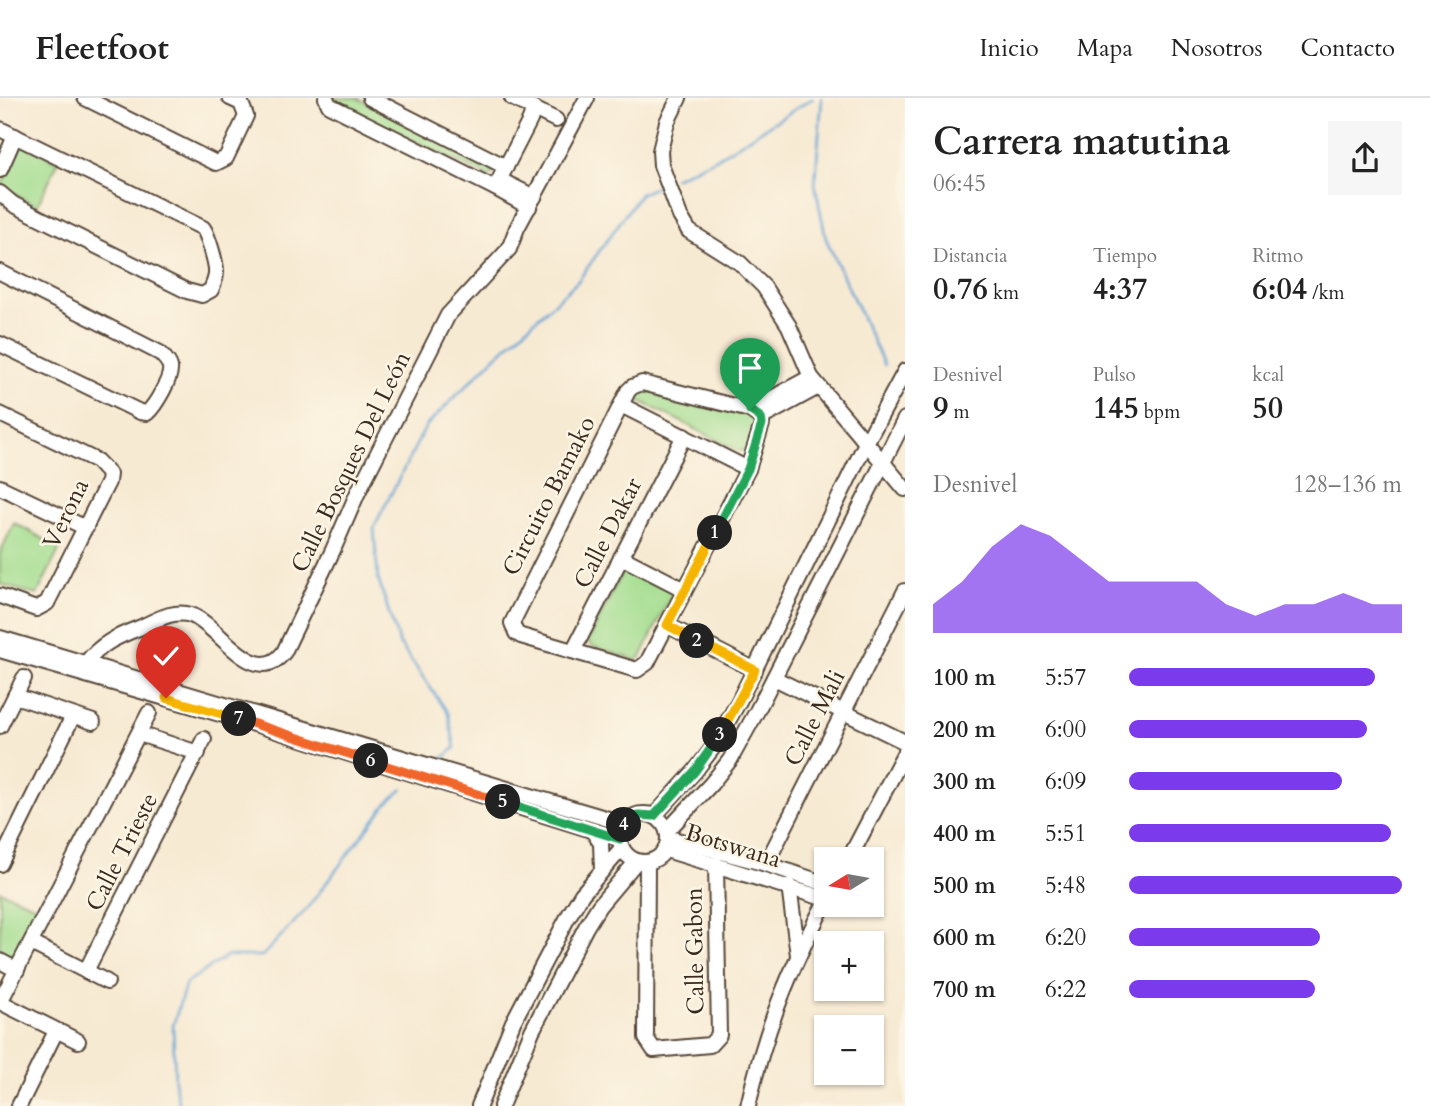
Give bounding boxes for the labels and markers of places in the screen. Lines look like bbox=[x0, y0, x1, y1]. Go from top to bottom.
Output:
pin bbox=[720, 338, 780, 410]
pin: 1 bbox=[698, 516, 732, 550]
pin: 2 bbox=[680, 624, 714, 658]
pin bbox=[136, 626, 196, 698]
pin: 7 bbox=[222, 702, 256, 736]
pin: 3 bbox=[702, 718, 738, 752]
pin: 6 bbox=[354, 744, 388, 778]
pin: 5 bbox=[486, 784, 520, 820]
pin: 4 bbox=[606, 808, 642, 842]

